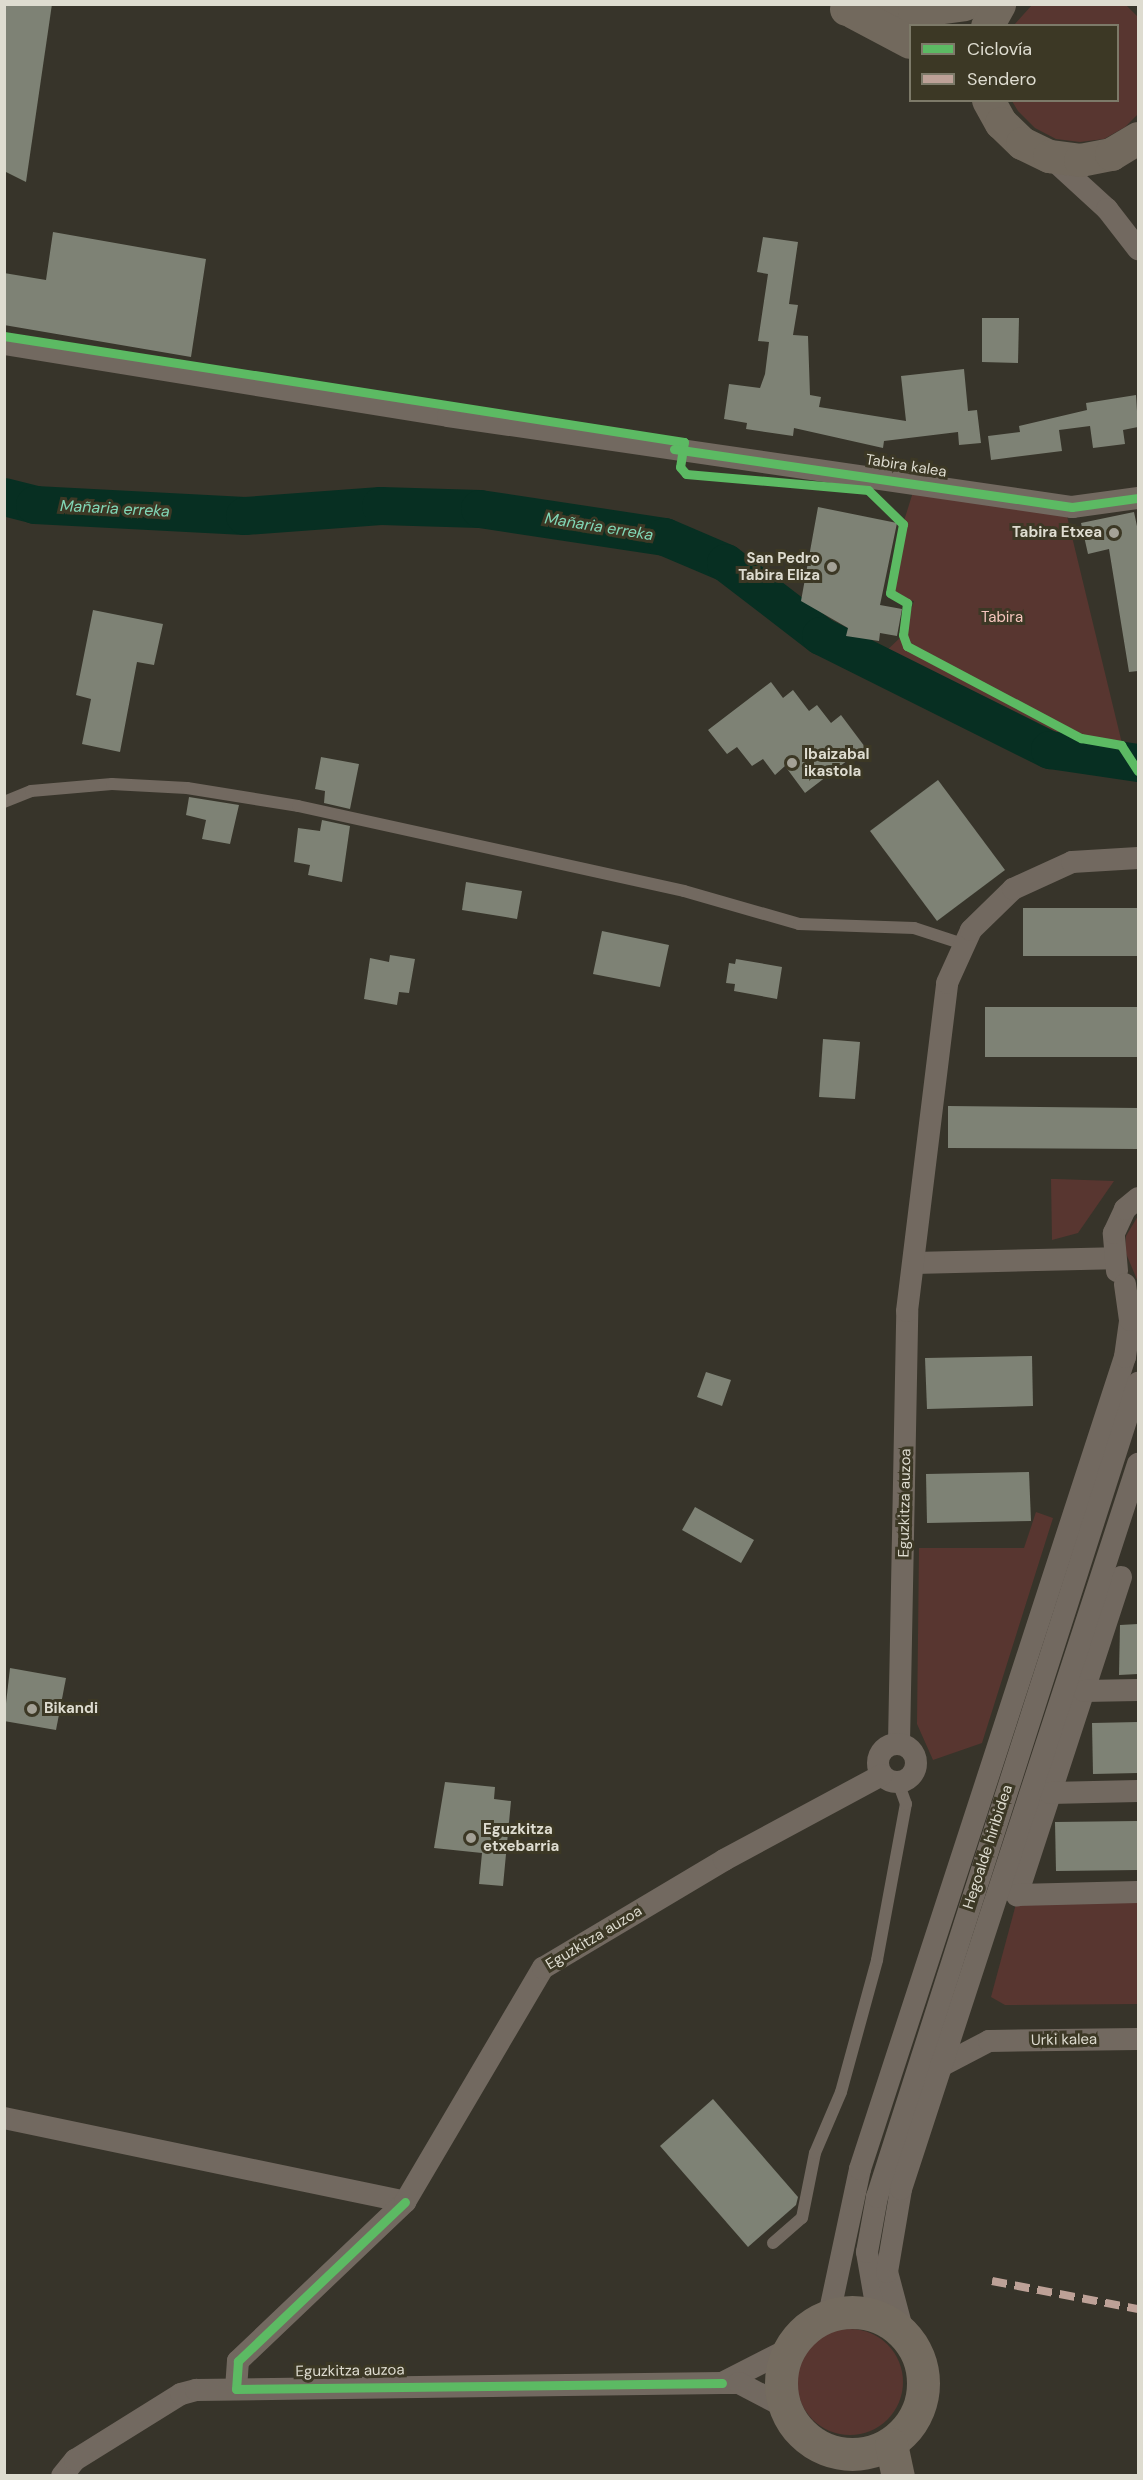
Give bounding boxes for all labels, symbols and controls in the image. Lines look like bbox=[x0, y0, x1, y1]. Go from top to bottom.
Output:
legend bbox=[909, 24, 1119, 102]
text: Ciclovía bbox=[967, 37, 1032, 61]
text: Sendero bbox=[967, 67, 1037, 91]
street label: Tabira kalea bbox=[864, 451, 948, 481]
water label: Mañaria erreka bbox=[60, 497, 170, 521]
water label: Mañaria erreka bbox=[543, 509, 655, 545]
place label: Tabira Etxea bbox=[1012, 524, 1102, 542]
marker: Tabira Etxea bbox=[1107, 526, 1121, 540]
place label: San Pedro Tabira Eliza bbox=[738, 549, 820, 584]
marker: San Pedro Tabira Eliza bbox=[825, 560, 839, 574]
park label: Tabira bbox=[981, 609, 1023, 627]
place label: Ibaizabal ikastola bbox=[804, 745, 870, 780]
marker: Ibaizabal ikastola bbox=[785, 756, 799, 770]
street label: Eguzkitza auzoa bbox=[895, 1448, 915, 1558]
place label: Bikandi bbox=[44, 1700, 98, 1718]
marker: Bikandi bbox=[25, 1702, 39, 1716]
street label: Hegoalde hiribidea bbox=[959, 1783, 1017, 1911]
place label: Eguzkitza etxebarria bbox=[483, 1820, 559, 1855]
marker: Eguzkitza etxebarria bbox=[464, 1831, 478, 1845]
street label: Eguzkitza auzoa bbox=[543, 1902, 645, 1974]
street label: Urki kalea bbox=[1031, 2030, 1097, 2050]
street label: Eguzkitza auzoa bbox=[295, 2361, 405, 2381]

